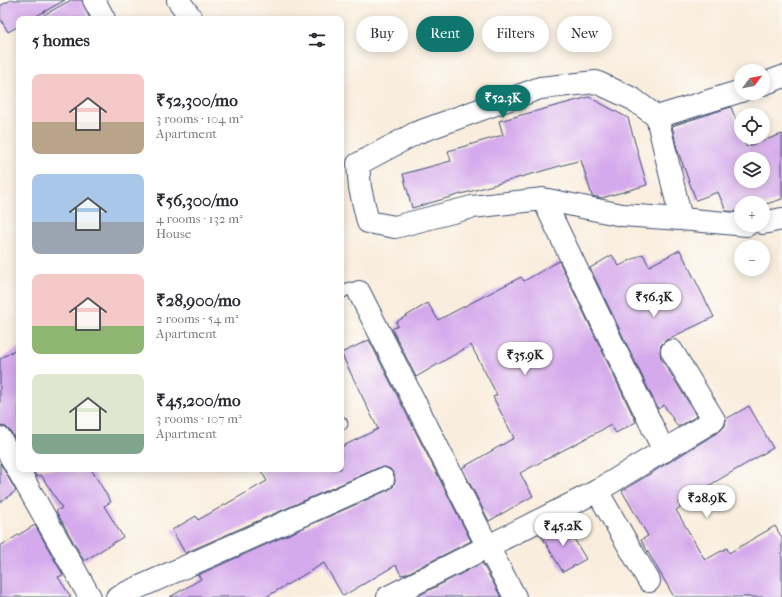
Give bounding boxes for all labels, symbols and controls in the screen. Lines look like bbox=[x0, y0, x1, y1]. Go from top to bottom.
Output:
chip: Buy bbox=[356, 16, 408, 52]
chip: Rent bbox=[416, 16, 474, 52]
chip: Filters bbox=[482, 16, 549, 52]
chip: New bbox=[557, 16, 612, 52]
icon: filters bbox=[306, 29, 328, 51]
text: 5 homes bbox=[32, 30, 90, 50]
north arrow bbox=[734, 64, 770, 100]
map controls bbox=[734, 64, 770, 276]
pin: ₹52.3K bbox=[470, 85, 536, 119]
icon: home bbox=[64, 90, 112, 138]
text: ₹52,300/mo bbox=[156, 90, 238, 110]
text: ₹52.3K bbox=[484, 90, 522, 105]
button: locate bbox=[734, 108, 770, 144]
text: 3 rooms · 104 m² bbox=[156, 111, 243, 126]
text: Apartment bbox=[156, 126, 217, 141]
button: layers bbox=[734, 152, 770, 188]
icon: home bbox=[64, 190, 112, 238]
text: ₹56,300/mo bbox=[156, 190, 238, 210]
button: + bbox=[734, 196, 770, 232]
text: 4 rooms · 132 m² bbox=[156, 211, 243, 226]
text: House bbox=[156, 226, 191, 241]
button: − bbox=[734, 240, 770, 276]
pin: ₹56.3K bbox=[621, 284, 687, 318]
text: ₹56.3K bbox=[635, 289, 673, 304]
icon: home bbox=[64, 290, 112, 338]
text: ₹28,900/mo bbox=[156, 290, 241, 310]
text: 2 rooms · 54 m² bbox=[156, 311, 238, 326]
text: Apartment bbox=[156, 326, 217, 341]
pin: ₹35.9K bbox=[492, 342, 558, 376]
text: ₹35.9K bbox=[507, 347, 543, 362]
icon: home bbox=[64, 390, 112, 438]
text: ₹45,200/mo bbox=[156, 390, 241, 410]
text: 3 rooms · 107 m² bbox=[156, 411, 242, 426]
text: Apartment bbox=[156, 426, 217, 441]
pin: ₹28.9K bbox=[674, 485, 740, 519]
text: ₹28.9K bbox=[687, 490, 727, 505]
pin: ₹45.2K bbox=[530, 513, 596, 547]
text: ₹45.2K bbox=[543, 518, 583, 533]

